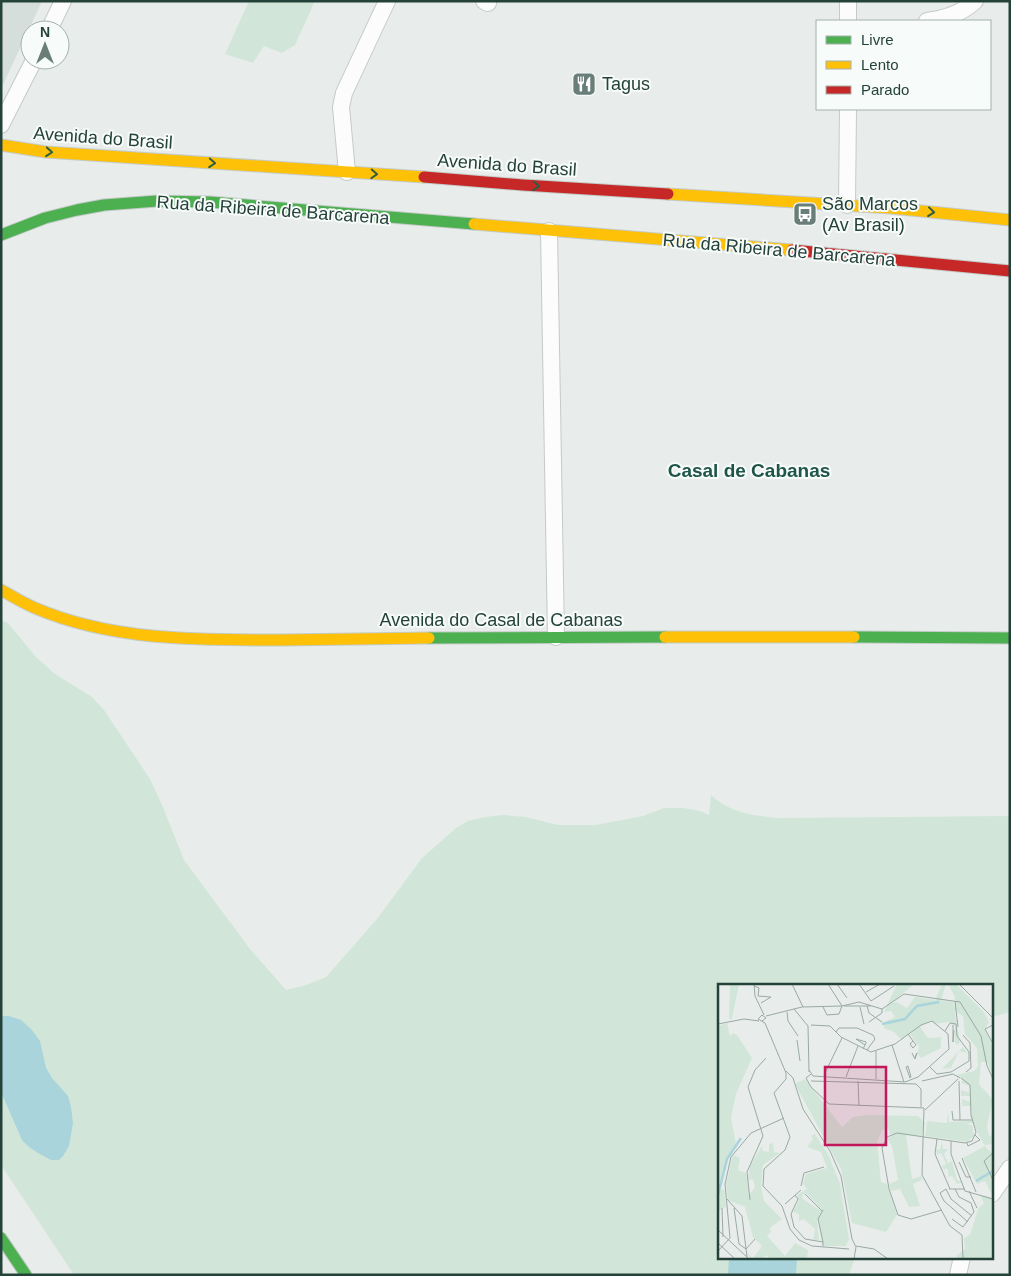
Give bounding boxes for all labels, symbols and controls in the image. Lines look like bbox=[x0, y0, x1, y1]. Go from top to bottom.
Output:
north arrow bbox=[20, 20, 70, 70]
legend bbox=[816, 20, 991, 110]
text: N bbox=[40, 24, 50, 40]
text: Livre bbox=[861, 31, 894, 48]
text: Lento bbox=[861, 56, 899, 73]
restaurant icon: Tagus bbox=[571, 71, 597, 97]
place label: Tagus bbox=[602, 74, 650, 94]
text: Parado bbox=[861, 81, 909, 98]
street label: Avenida do Brasil bbox=[33, 123, 173, 153]
one-way arrow bbox=[46, 147, 54, 158]
street label: Avenida do Brasil bbox=[437, 150, 577, 180]
one-way arrow bbox=[208, 158, 216, 169]
one-way arrow bbox=[370, 168, 378, 179]
one-way arrow bbox=[532, 181, 540, 192]
street label: Rua da Ribeira de Barcarena bbox=[156, 192, 391, 228]
place label: São Marcos (Av Brasil) bbox=[822, 194, 918, 235]
bus stop icon: São Marcos (Av Brasil) bbox=[792, 201, 818, 227]
one-way arrow bbox=[927, 206, 935, 217]
street label: Rua da Ribeira de Barcarena bbox=[662, 230, 897, 270]
district label: Casal de Cabanas bbox=[668, 460, 830, 481]
street label: Avenida do Casal de Cabanas bbox=[380, 610, 622, 630]
inset map bbox=[718, 984, 994, 1258]

